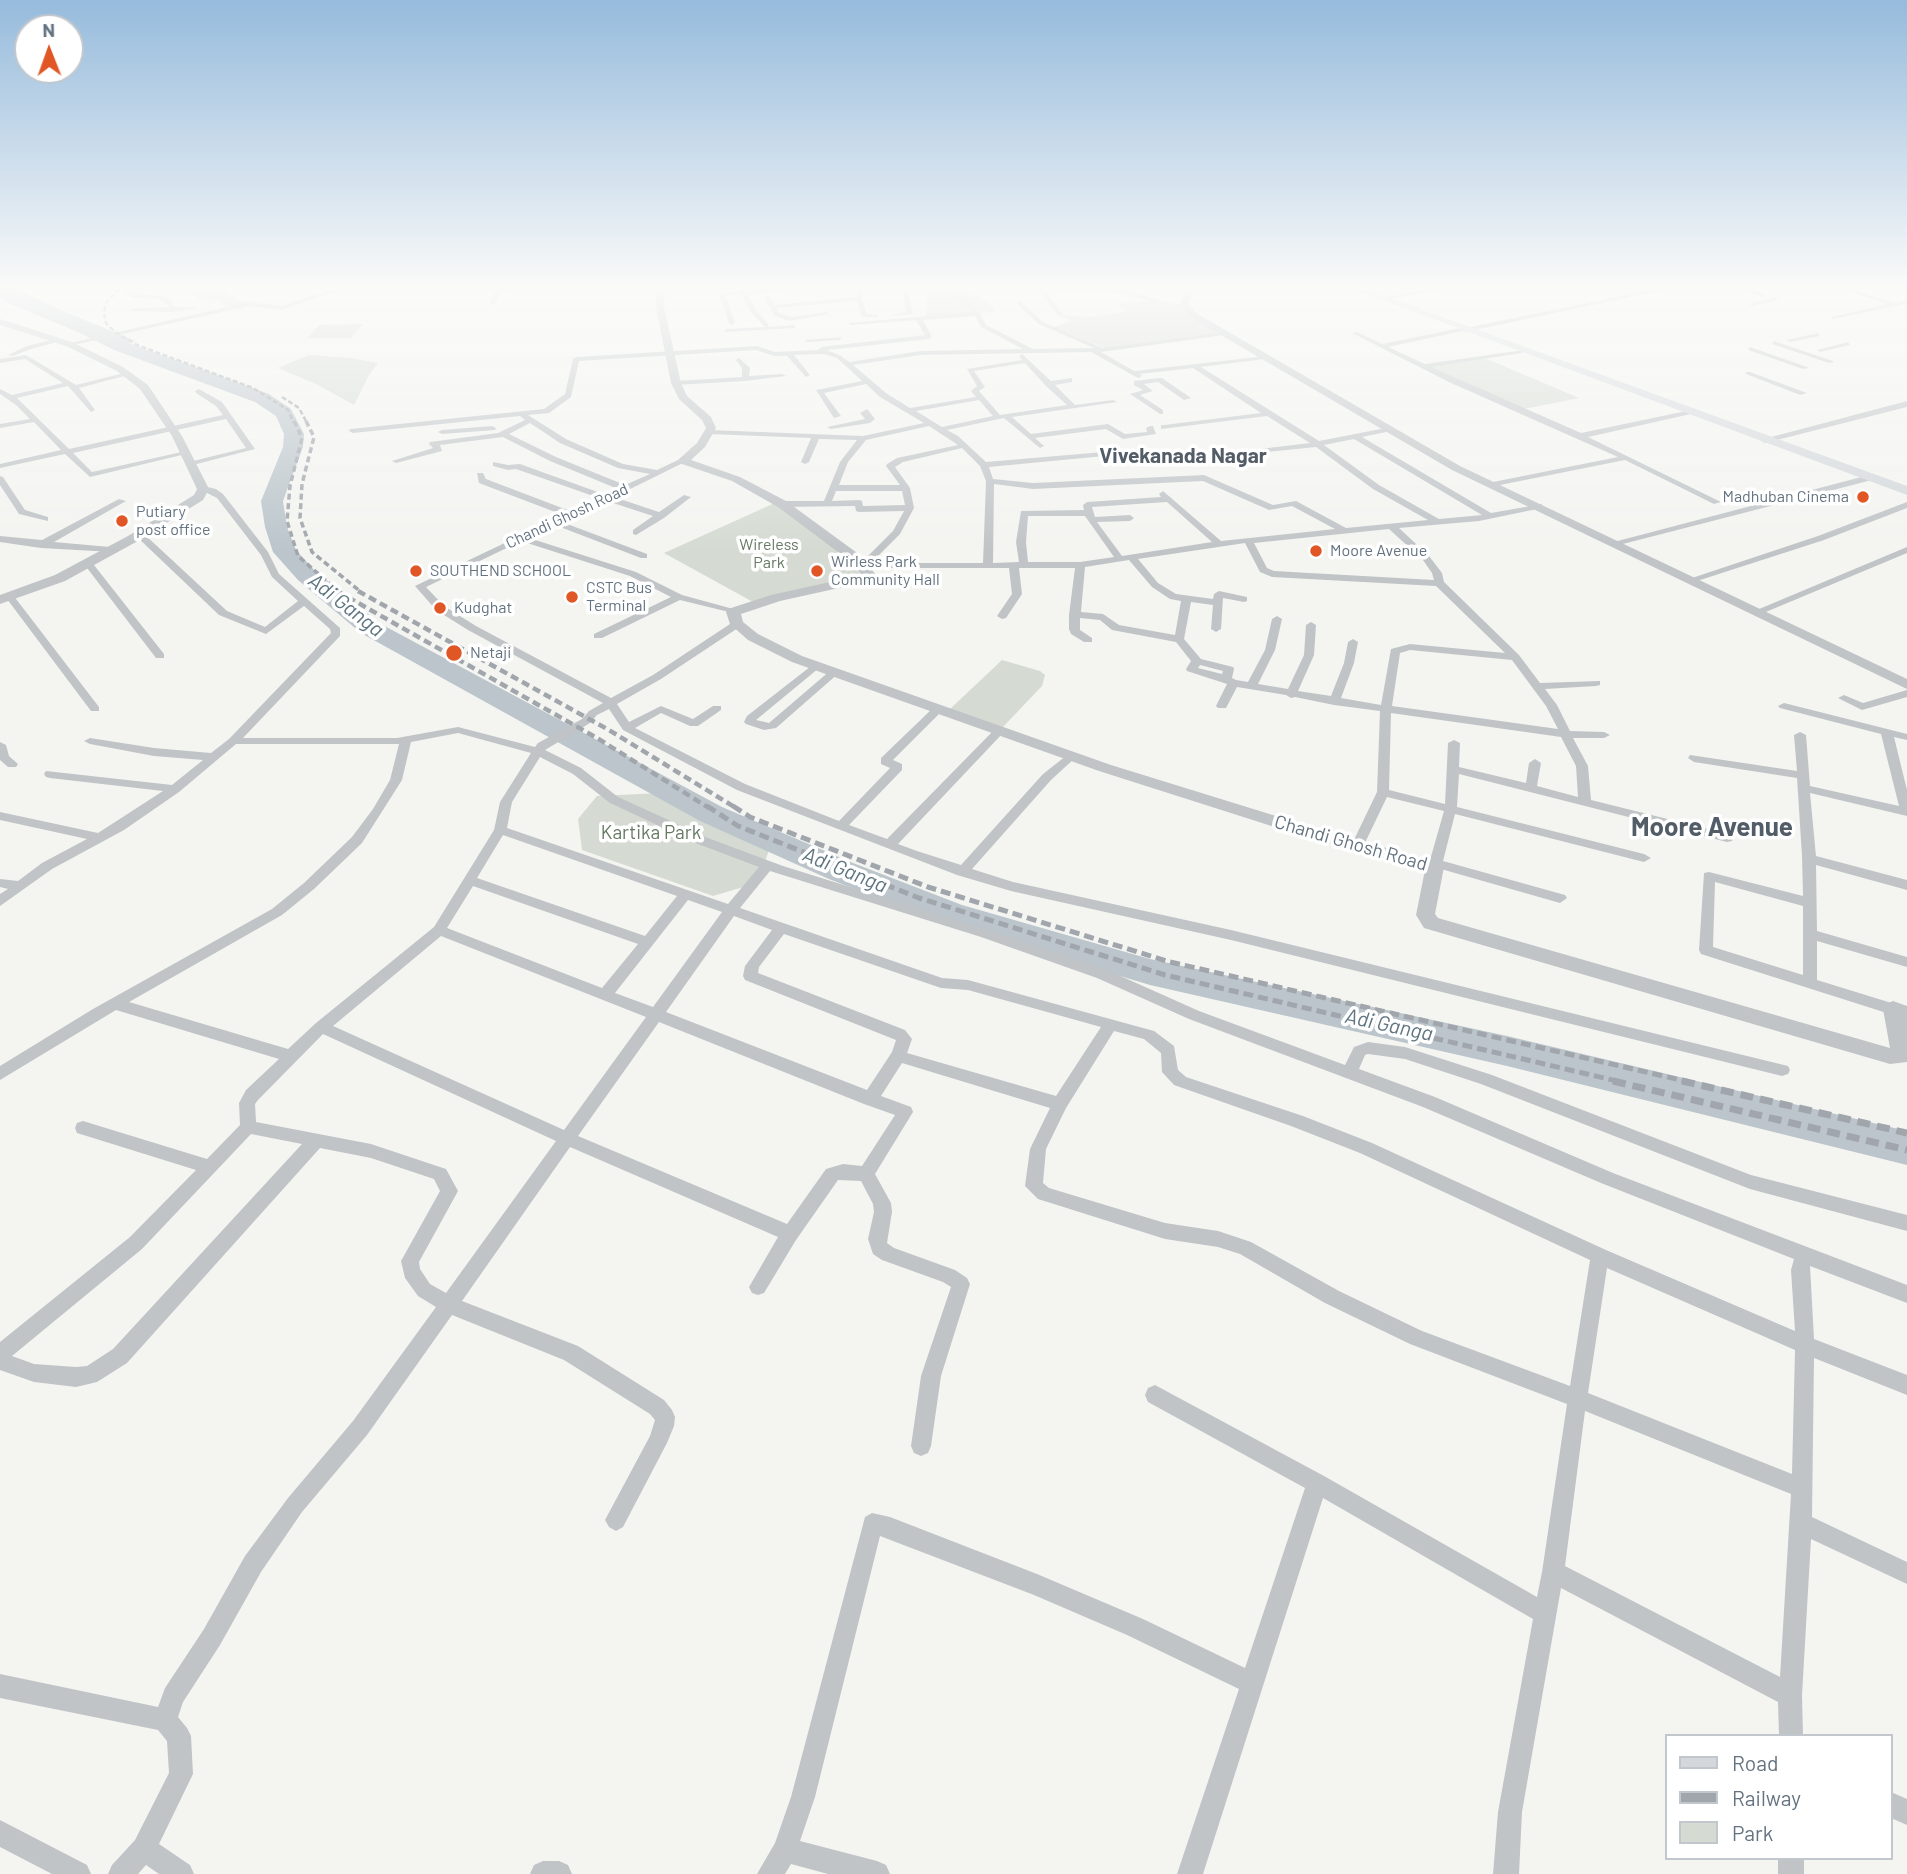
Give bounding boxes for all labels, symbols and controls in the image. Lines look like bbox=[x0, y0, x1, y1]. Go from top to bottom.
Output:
north arrow bbox=[14, 14, 84, 84]
text: N bbox=[42, 18, 55, 41]
district label: Vivekanada Nagar bbox=[1099, 443, 1267, 469]
street label: Chandi Ghosh Road bbox=[503, 479, 631, 553]
place label: Madhuban Cinema bbox=[1722, 487, 1849, 507]
marker: Madhuban Cinema bbox=[1855, 489, 1871, 505]
place label: Putiary post office bbox=[136, 502, 211, 540]
marker: Putiary post office bbox=[114, 513, 130, 529]
park label: Wireless Park bbox=[739, 535, 799, 573]
place label: Moore Avenue bbox=[1330, 541, 1427, 561]
marker: Moore Avenue bbox=[1308, 543, 1324, 559]
place label: Wirless Park Community Hall bbox=[831, 552, 940, 590]
place label: SOUTHEND SCHOOL bbox=[430, 561, 571, 581]
marker: SOUTHEND SCHOOL bbox=[408, 563, 424, 579]
marker: Wirless Park Community Hall bbox=[809, 563, 825, 579]
water label: Adi Ganga bbox=[303, 568, 389, 642]
place label: CSTC Bus Terminal bbox=[586, 578, 652, 616]
marker: CSTC Bus Terminal bbox=[564, 589, 580, 605]
place label: Kudghat bbox=[454, 598, 512, 618]
marker: Kudghat bbox=[432, 600, 448, 616]
marker: Netaji bbox=[444, 643, 464, 663]
place label: Netaji bbox=[470, 643, 511, 663]
street label: Chandi Ghosh Road bbox=[1272, 810, 1430, 876]
district label: Moore Avenue bbox=[1631, 811, 1793, 843]
park label: Kartika Park bbox=[601, 822, 701, 844]
water label: Adi Ganga bbox=[799, 842, 891, 898]
water label: Adi Ganga bbox=[1343, 1003, 1435, 1047]
legend bbox=[1666, 1734, 1893, 1860]
text: Road bbox=[1732, 1750, 1778, 1775]
text: Railway bbox=[1732, 1785, 1801, 1810]
text: Park bbox=[1732, 1820, 1773, 1845]

